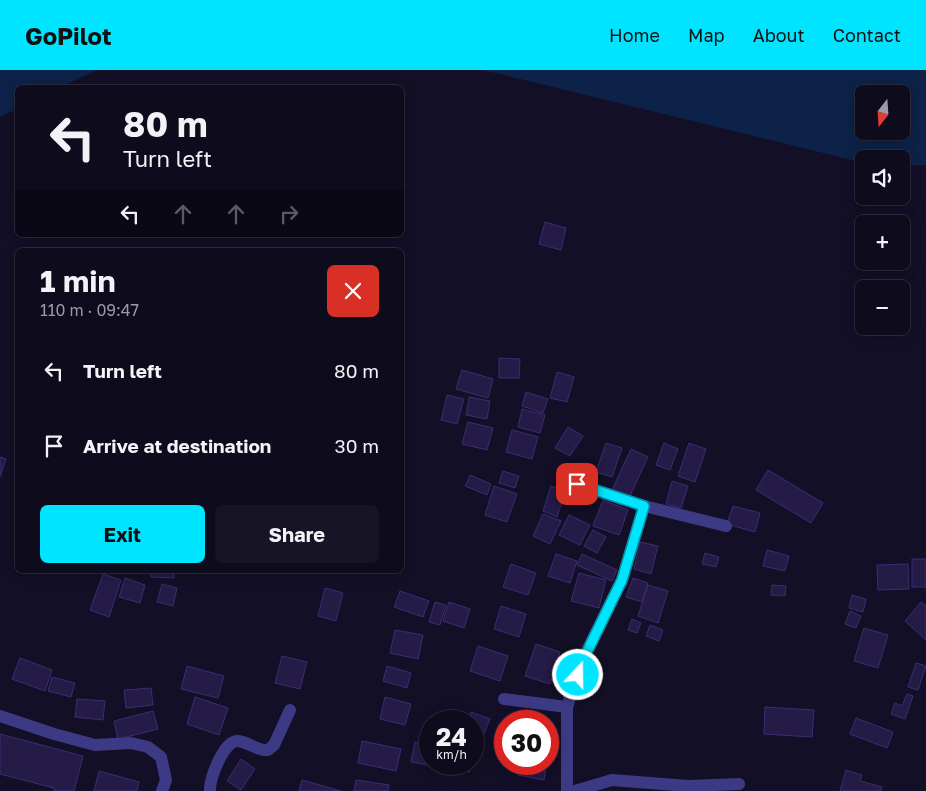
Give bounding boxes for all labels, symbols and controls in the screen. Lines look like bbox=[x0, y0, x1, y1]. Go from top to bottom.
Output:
text: GoPilot bbox=[25, 21, 112, 50]
text: Home bbox=[609, 24, 660, 46]
text: Map bbox=[688, 24, 725, 46]
text: About bbox=[753, 24, 805, 46]
text: Contact bbox=[833, 24, 901, 46]
north arrow bbox=[855, 85, 910, 140]
map controls bbox=[855, 85, 910, 335]
text: 80 m bbox=[123, 103, 208, 145]
icon: left bbox=[40, 105, 105, 170]
text: Turn left bbox=[123, 145, 212, 172]
button: sound bbox=[855, 150, 910, 205]
icon: left bbox=[116, 200, 144, 228]
icon: ahead bbox=[169, 200, 197, 228]
icon: ahead bbox=[222, 200, 250, 228]
icon: right bbox=[275, 200, 303, 228]
button: + bbox=[855, 215, 910, 270]
text: 1 min bbox=[40, 263, 116, 299]
button: close bbox=[327, 265, 379, 317]
button: − bbox=[855, 280, 910, 335]
text: 110 m · 09:47 bbox=[40, 300, 139, 320]
icon: left bbox=[40, 357, 68, 385]
text: Turn left bbox=[83, 359, 162, 382]
text: 80 m bbox=[334, 359, 379, 382]
icon: arrive bbox=[40, 432, 68, 460]
text: Arrive at destination bbox=[83, 434, 271, 457]
text: 30 m bbox=[335, 434, 379, 457]
pin bbox=[556, 463, 598, 505]
icon: arrive bbox=[563, 470, 591, 498]
button: Exit bbox=[40, 505, 205, 563]
button: Share bbox=[215, 505, 379, 563]
position arrow bbox=[551, 648, 603, 700]
speed limit sign: 30 bbox=[494, 710, 559, 775]
text: 24 bbox=[436, 721, 467, 752]
text: km/h bbox=[436, 747, 467, 762]

